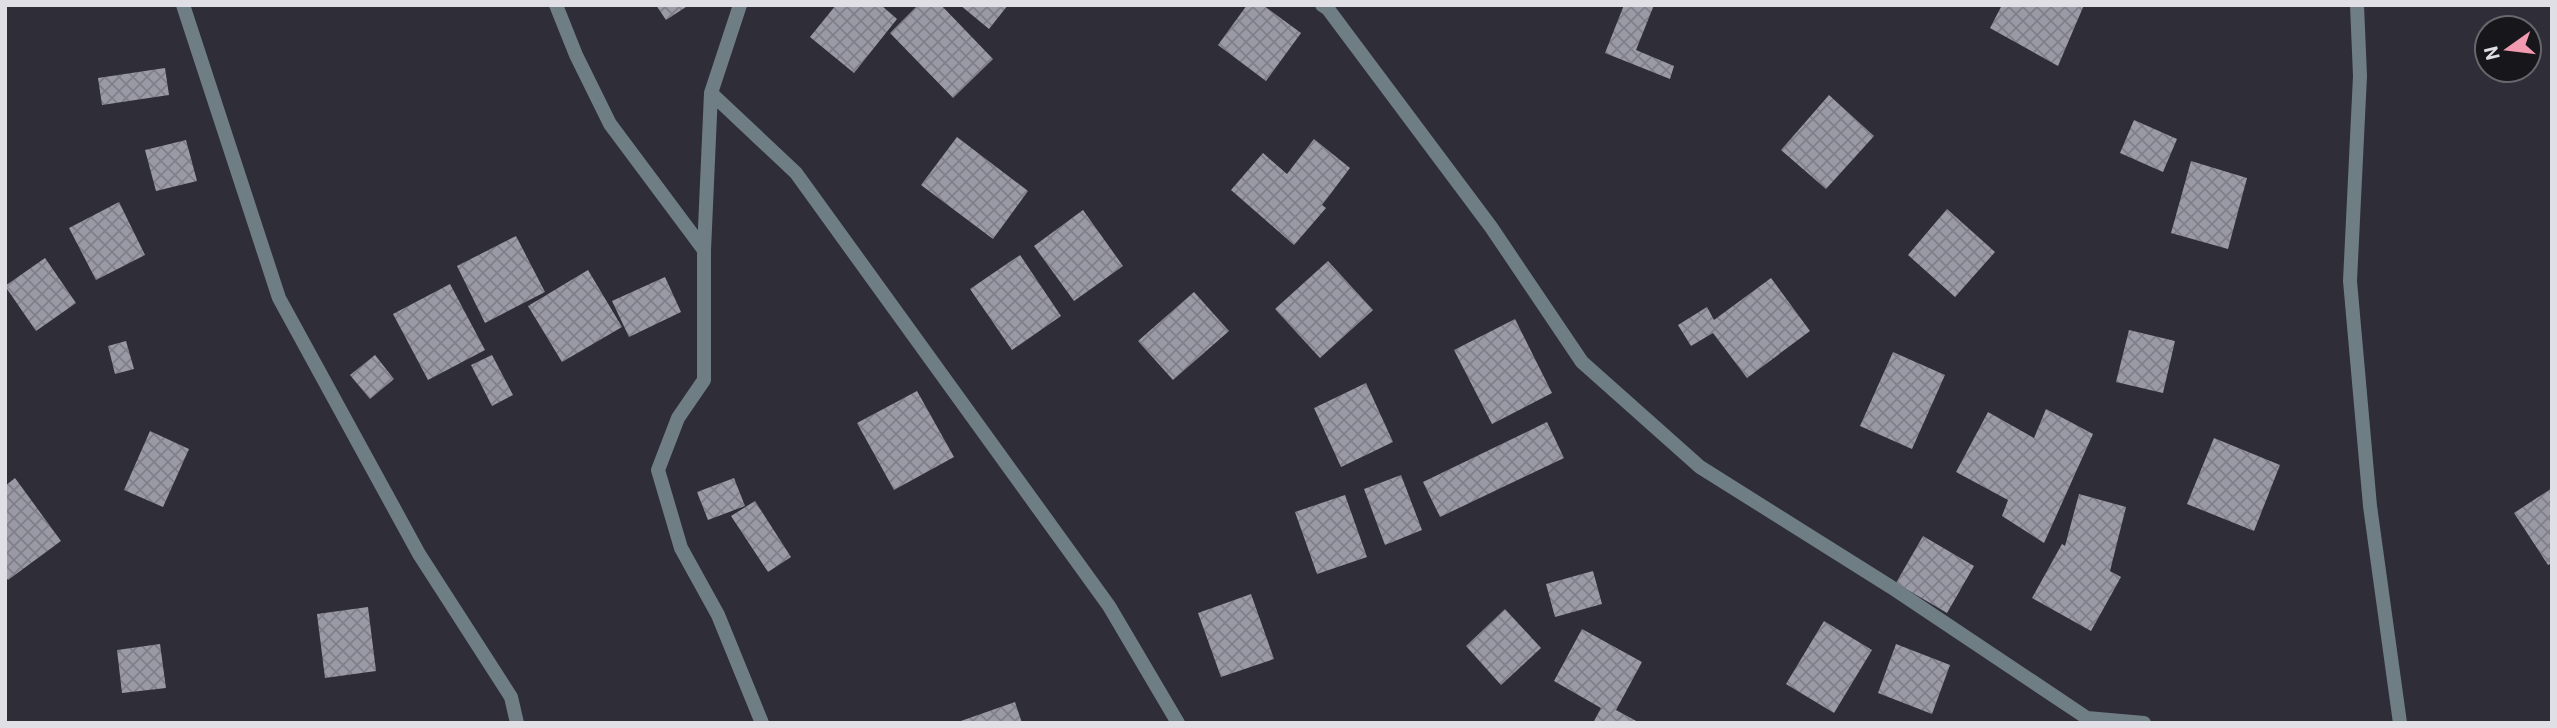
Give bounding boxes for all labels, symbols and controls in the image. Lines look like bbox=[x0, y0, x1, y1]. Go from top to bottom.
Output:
north arrow bbox=[2473, 14, 2543, 84]
text: N bbox=[2479, 44, 2505, 62]

